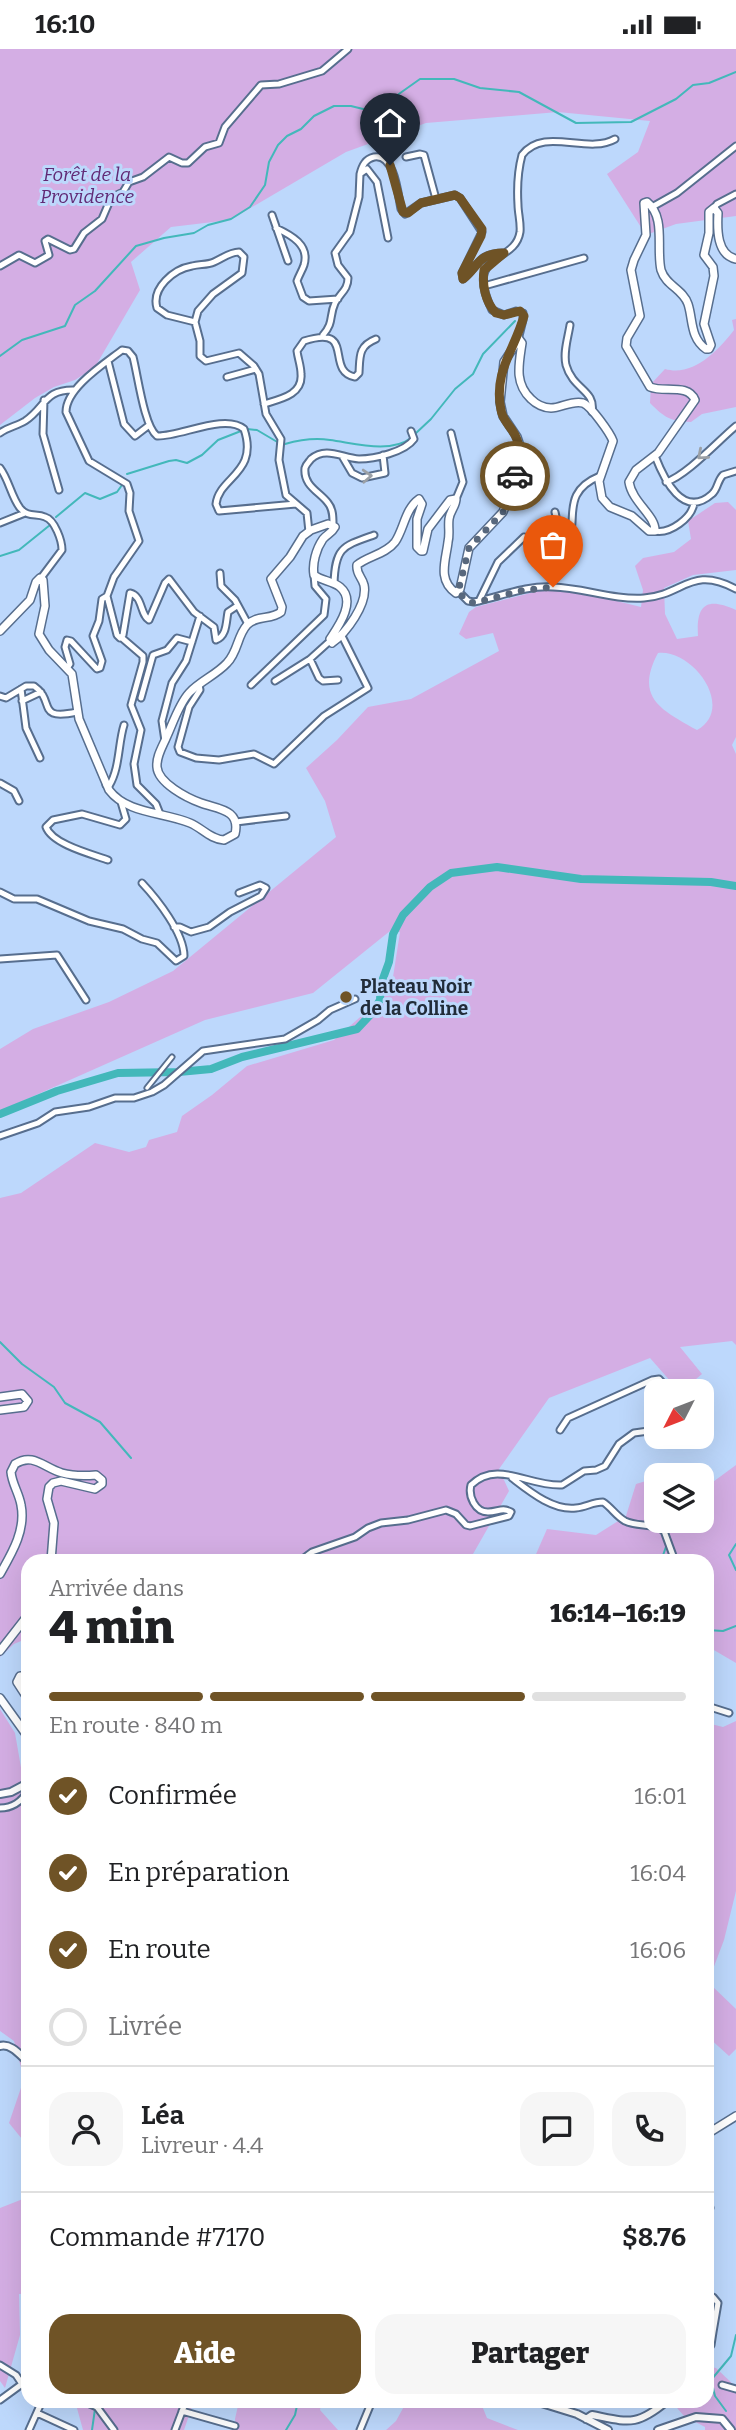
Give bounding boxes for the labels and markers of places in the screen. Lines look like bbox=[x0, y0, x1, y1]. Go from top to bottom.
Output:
pin bbox=[360, 93, 420, 165]
pin bbox=[523, 515, 583, 587]
place label: Plateau Noir de la Colline bbox=[360, 975, 472, 1020]
marker: Plateau Noir de la Colline bbox=[338, 989, 354, 1005]

